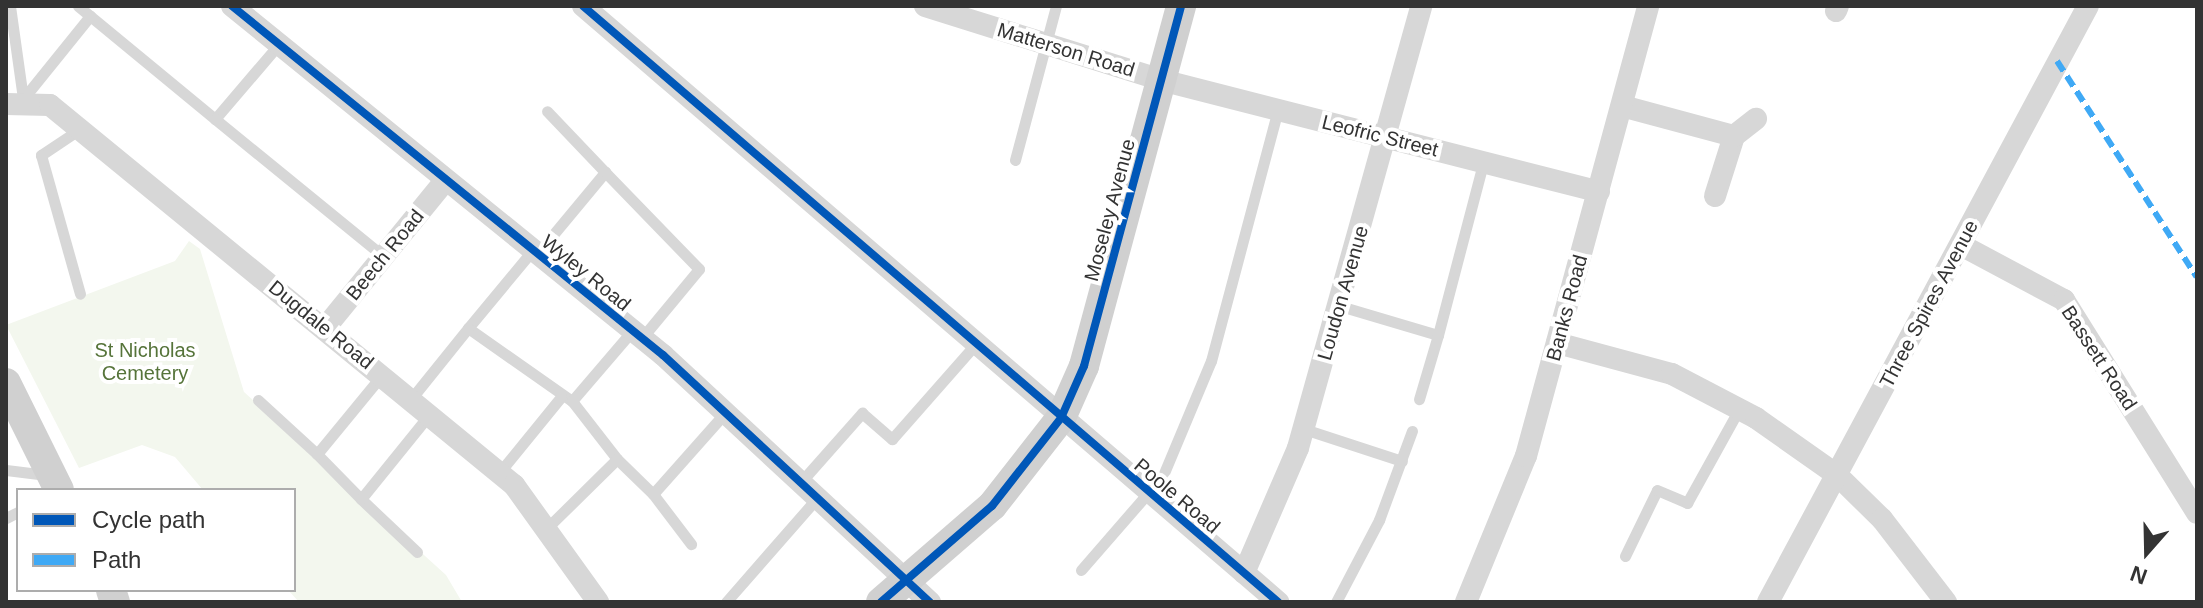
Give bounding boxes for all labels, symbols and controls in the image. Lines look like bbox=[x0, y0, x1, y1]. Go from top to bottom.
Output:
street label: Matterson Road bbox=[994, 18, 1138, 82]
street label: Leofric Street bbox=[1319, 110, 1441, 162]
street label: Moseley Avenue bbox=[1079, 136, 1141, 284]
street label: Beech Road bbox=[341, 205, 429, 305]
street label: Three Spires Avenue bbox=[1874, 216, 1984, 392]
street label: Loudon Avenue bbox=[1312, 223, 1374, 363]
street label: Wyley Road bbox=[537, 230, 635, 316]
street label: Banks Road bbox=[1541, 252, 1593, 364]
street label: Dugdale Road bbox=[264, 275, 378, 375]
street label: Bassett Road bbox=[2056, 301, 2142, 415]
park label: St Nicholas Cemetery bbox=[94, 338, 196, 385]
street label: Poole Road bbox=[1129, 453, 1225, 539]
legend bbox=[16, 488, 296, 592]
text: Cycle path bbox=[92, 506, 205, 533]
north arrow bbox=[2107, 512, 2187, 592]
text: Path bbox=[92, 546, 141, 573]
text: N bbox=[2127, 561, 2150, 589]

